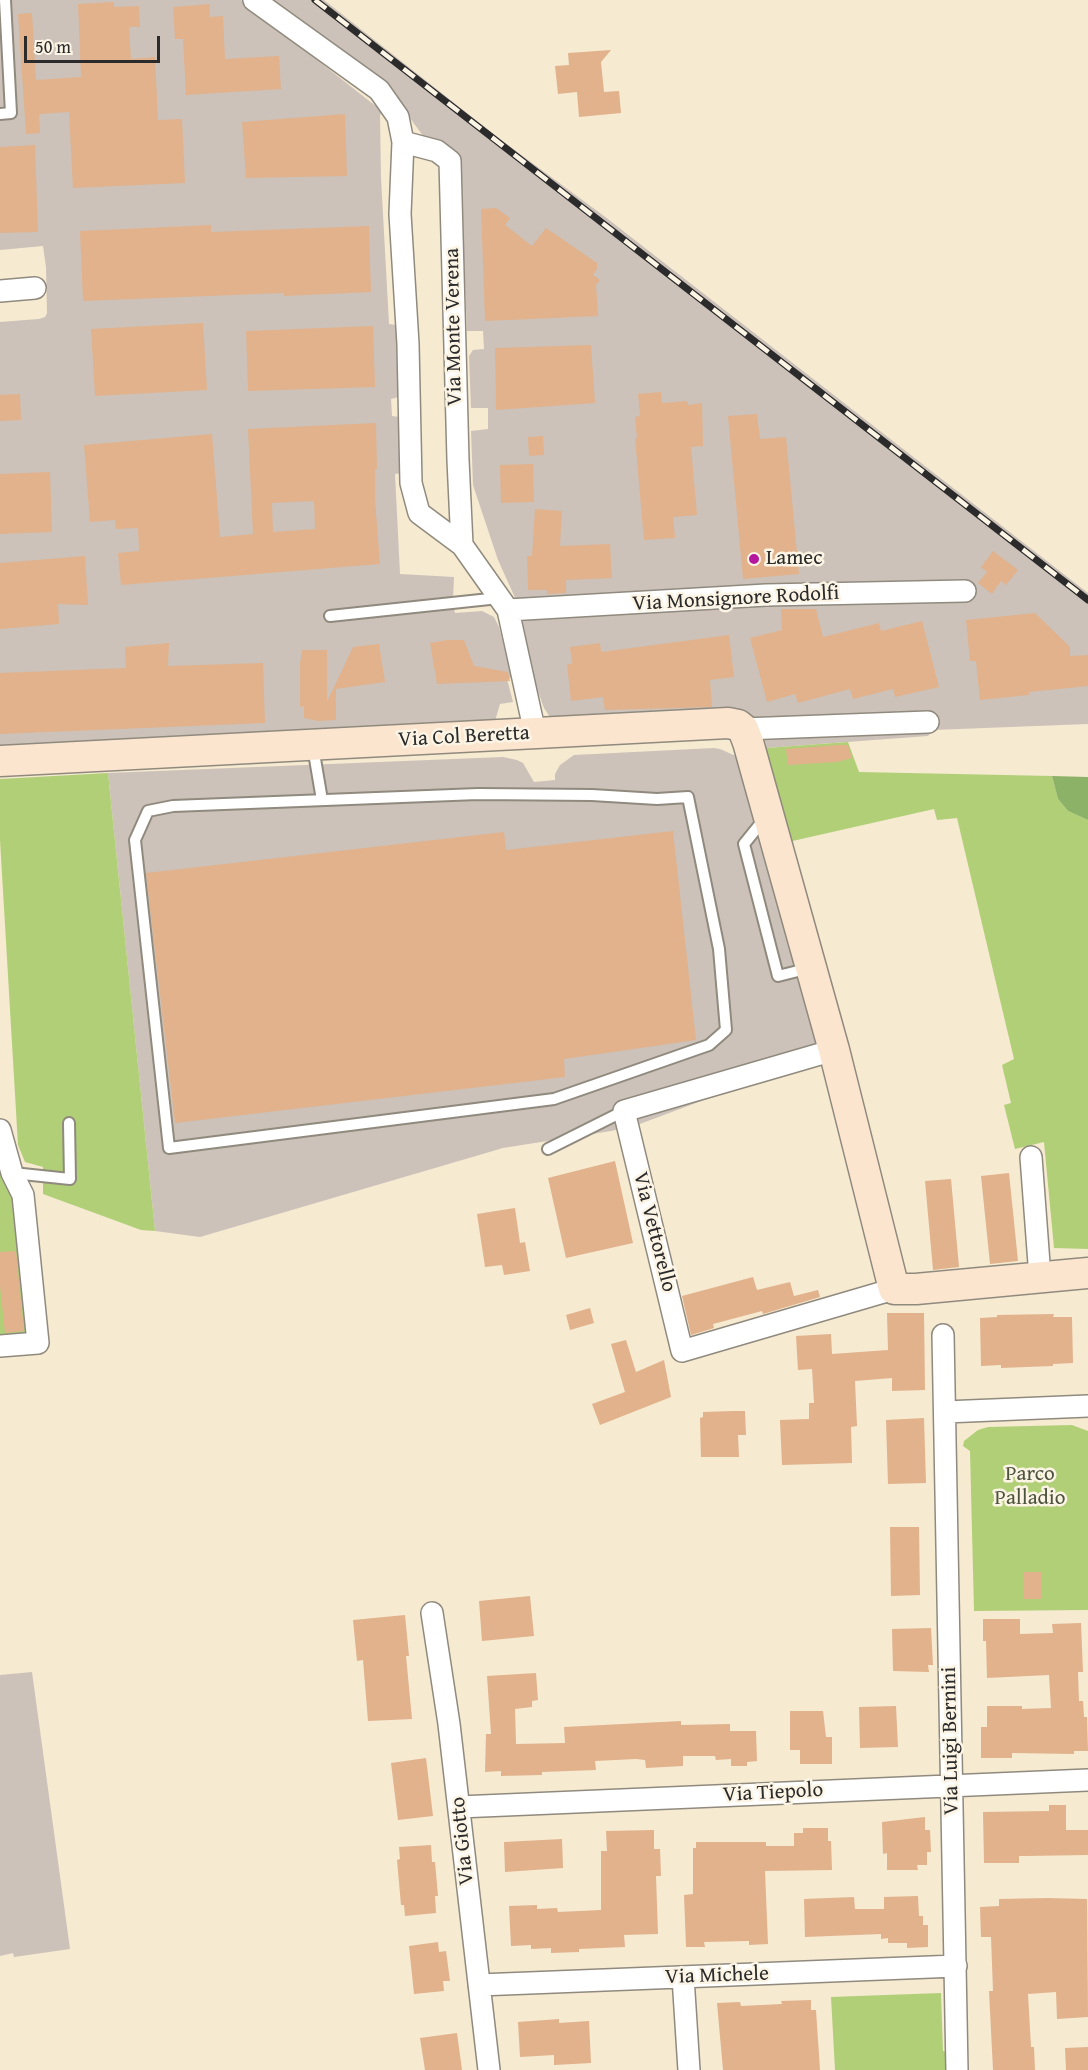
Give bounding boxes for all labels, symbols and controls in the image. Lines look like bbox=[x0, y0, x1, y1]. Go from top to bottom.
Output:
scale bar bbox=[27, 24, 164, 62]
text: 50 m bbox=[35, 33, 71, 60]
street label: Via Monte Verena bbox=[440, 248, 468, 406]
place label: Lamec bbox=[766, 546, 822, 572]
marker: Lamec bbox=[747, 552, 761, 566]
street label: Via Monsignore Rodolfi bbox=[632, 581, 840, 617]
street label: Via Col Beretta bbox=[398, 721, 530, 753]
street label: Via Vettorello bbox=[627, 1169, 681, 1295]
park label: Parco Palladio bbox=[995, 1462, 1065, 1512]
street label: Via Luigi Bernini bbox=[937, 1667, 965, 1815]
street label: Via Tiepolo bbox=[722, 1778, 824, 1808]
street label: Via Giotto bbox=[446, 1796, 480, 1886]
street label: Via Michele bbox=[665, 1962, 769, 1990]

